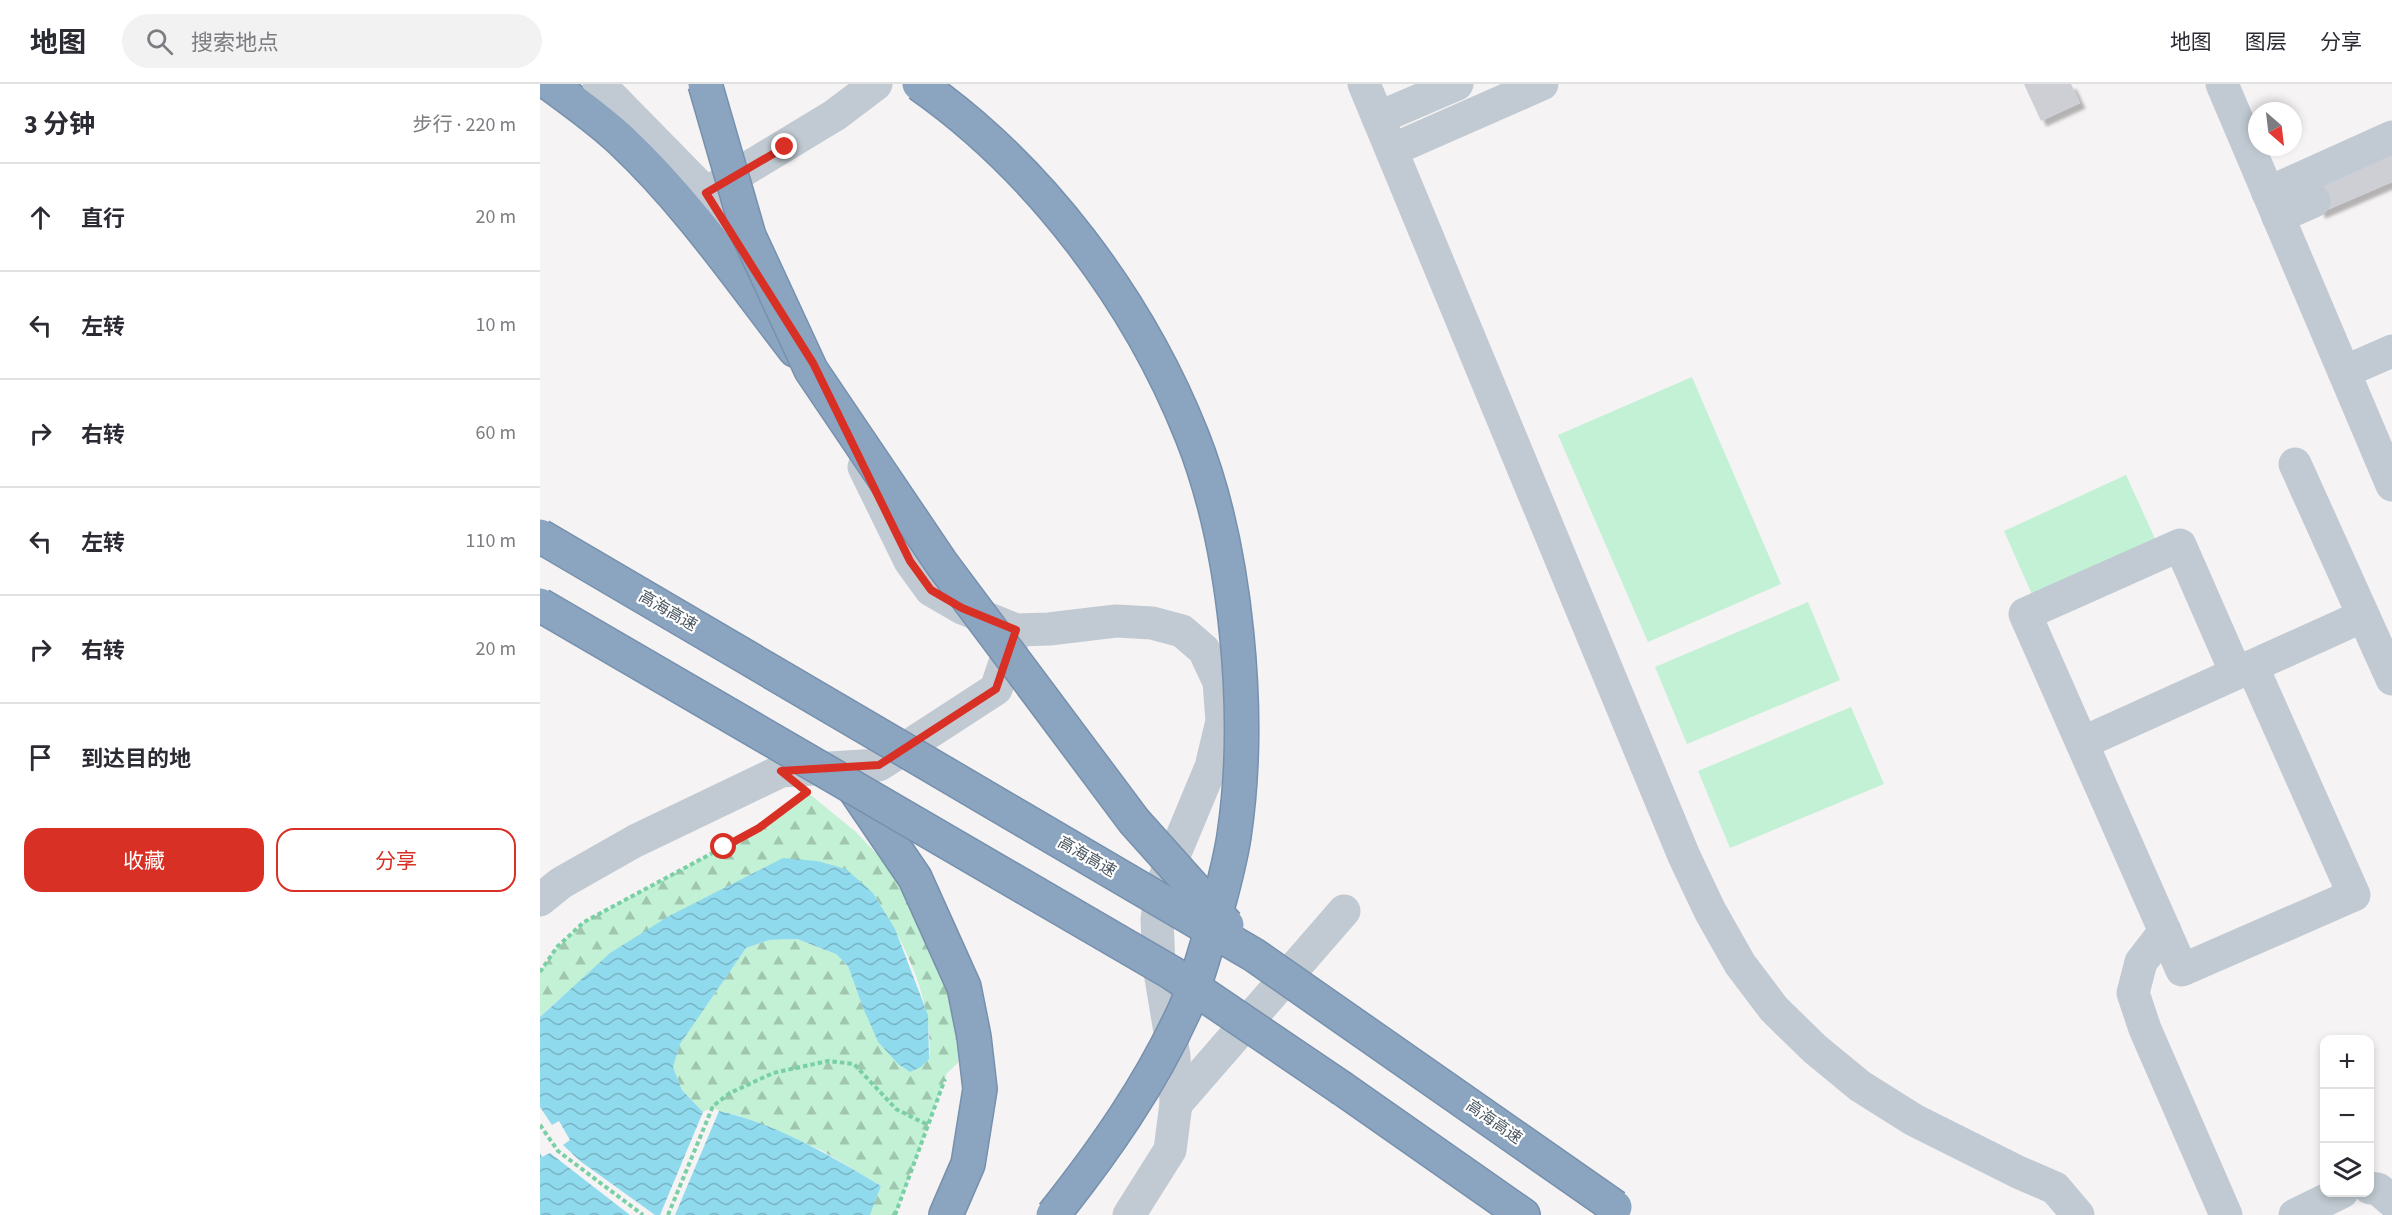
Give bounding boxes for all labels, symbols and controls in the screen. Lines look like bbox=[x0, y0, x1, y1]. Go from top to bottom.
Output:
search box bbox=[122, 14, 542, 68]
text: 地图 bbox=[30, 23, 86, 63]
icon: search bbox=[143, 25, 176, 58]
text: 搜索地点 bbox=[191, 27, 279, 59]
text: 地图 bbox=[2170, 27, 2212, 57]
text: 图层 bbox=[2245, 27, 2287, 57]
text: 分享 bbox=[2320, 27, 2362, 57]
north arrow bbox=[2248, 102, 2302, 156]
text: 3 分钟 bbox=[24, 106, 95, 143]
text: 步行 · 220 m bbox=[413, 111, 516, 139]
route end bbox=[771, 133, 797, 159]
icon: ahead bbox=[24, 201, 57, 234]
text: 直行 bbox=[81, 203, 125, 235]
text: 20 m bbox=[476, 203, 516, 231]
icon: left bbox=[24, 309, 57, 342]
text: 左转 bbox=[81, 311, 125, 343]
text: 10 m bbox=[476, 311, 516, 339]
icon: right bbox=[24, 417, 57, 450]
text: 右转 bbox=[81, 419, 125, 451]
text: 60 m bbox=[476, 419, 516, 447]
icon: left bbox=[24, 525, 57, 558]
text: 左转 bbox=[81, 527, 125, 559]
text: 110 m bbox=[466, 527, 516, 555]
street label: 高海高速 bbox=[635, 585, 701, 637]
icon: right bbox=[24, 633, 57, 666]
text: 右转 bbox=[81, 635, 125, 667]
text: 20 m bbox=[476, 635, 516, 663]
icon: arrive bbox=[24, 741, 57, 774]
text: 到达目的地 bbox=[81, 743, 191, 775]
button: 收藏 bbox=[24, 828, 264, 892]
button: 分享 bbox=[276, 828, 516, 892]
street label: 高海高速 bbox=[1054, 831, 1120, 883]
route start bbox=[710, 833, 736, 859]
map controls bbox=[2320, 1035, 2374, 1197]
button: + bbox=[2320, 1035, 2374, 1089]
button: − bbox=[2320, 1089, 2374, 1143]
street label: 高海高速 bbox=[1461, 1095, 1527, 1149]
button: layers bbox=[2320, 1143, 2374, 1197]

